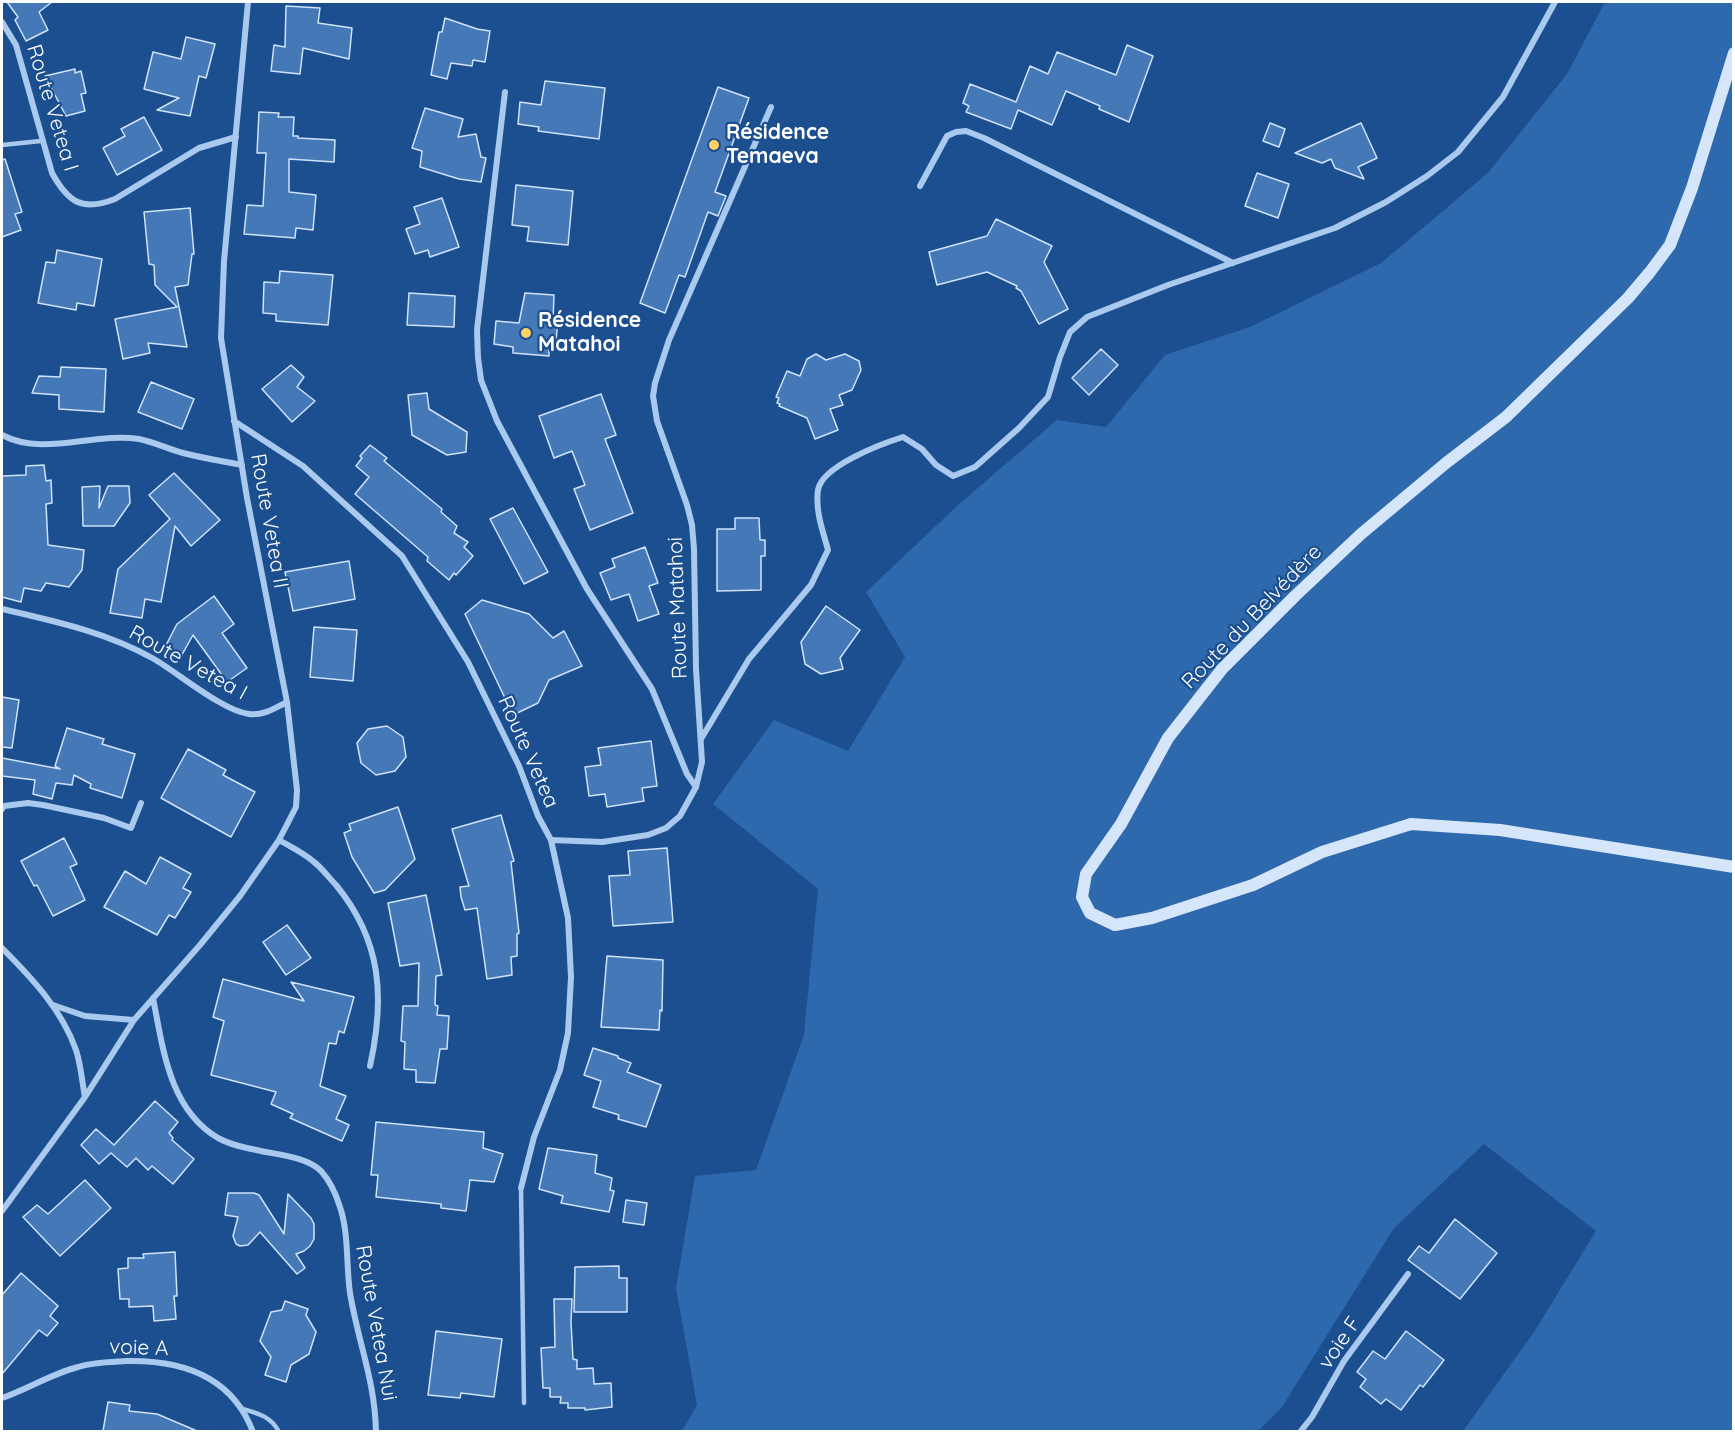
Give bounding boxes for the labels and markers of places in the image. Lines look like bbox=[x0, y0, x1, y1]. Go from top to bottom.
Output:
place label: Résidence Temaeva bbox=[726, 120, 829, 170]
marker: Résidence Temaeva bbox=[707, 138, 721, 152]
place label: Résidence Matahoi bbox=[538, 308, 641, 358]
marker: Résidence Matahoi bbox=[519, 326, 533, 340]

